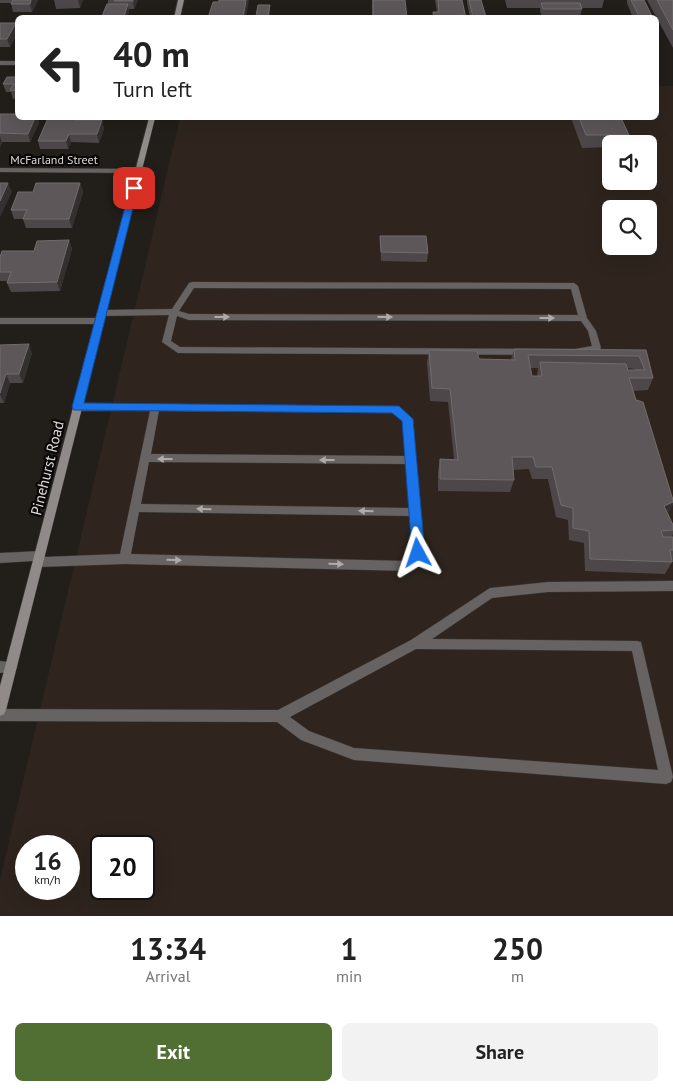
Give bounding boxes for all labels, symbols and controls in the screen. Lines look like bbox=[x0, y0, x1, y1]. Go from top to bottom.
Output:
text: 40 m bbox=[113, 31, 190, 77]
icon: left bbox=[30, 35, 95, 100]
text: Turn left bbox=[113, 75, 192, 103]
map controls bbox=[602, 135, 657, 255]
button: sound bbox=[602, 135, 657, 190]
street label: McFarland Street bbox=[10, 152, 98, 167]
pin bbox=[113, 167, 155, 209]
icon: arrive bbox=[120, 174, 148, 202]
button: search bbox=[602, 200, 657, 255]
one-way arrow bbox=[215, 313, 231, 321]
one-way arrow bbox=[377, 313, 393, 321]
one-way arrow bbox=[540, 314, 556, 322]
street label: Pinehurst Road bbox=[26, 419, 68, 517]
one-way arrow bbox=[156, 455, 172, 463]
one-way arrow bbox=[319, 455, 335, 463]
one-way arrow bbox=[196, 505, 212, 513]
one-way arrow bbox=[358, 507, 374, 515]
position arrow bbox=[391, 526, 443, 578]
one-way arrow bbox=[166, 557, 182, 565]
one-way arrow bbox=[329, 560, 345, 568]
speed limit sign: 20 bbox=[90, 835, 155, 900]
text: 16 bbox=[33, 845, 62, 877]
text: km/h bbox=[34, 872, 61, 887]
text: 13:34 bbox=[130, 929, 206, 968]
text: 1 bbox=[341, 929, 358, 968]
text: 250 bbox=[492, 929, 543, 968]
text: Arrival bbox=[146, 966, 190, 986]
text: min bbox=[336, 966, 362, 986]
text: m bbox=[511, 966, 524, 986]
button: Exit bbox=[15, 1023, 332, 1081]
button: Share bbox=[342, 1023, 658, 1081]

